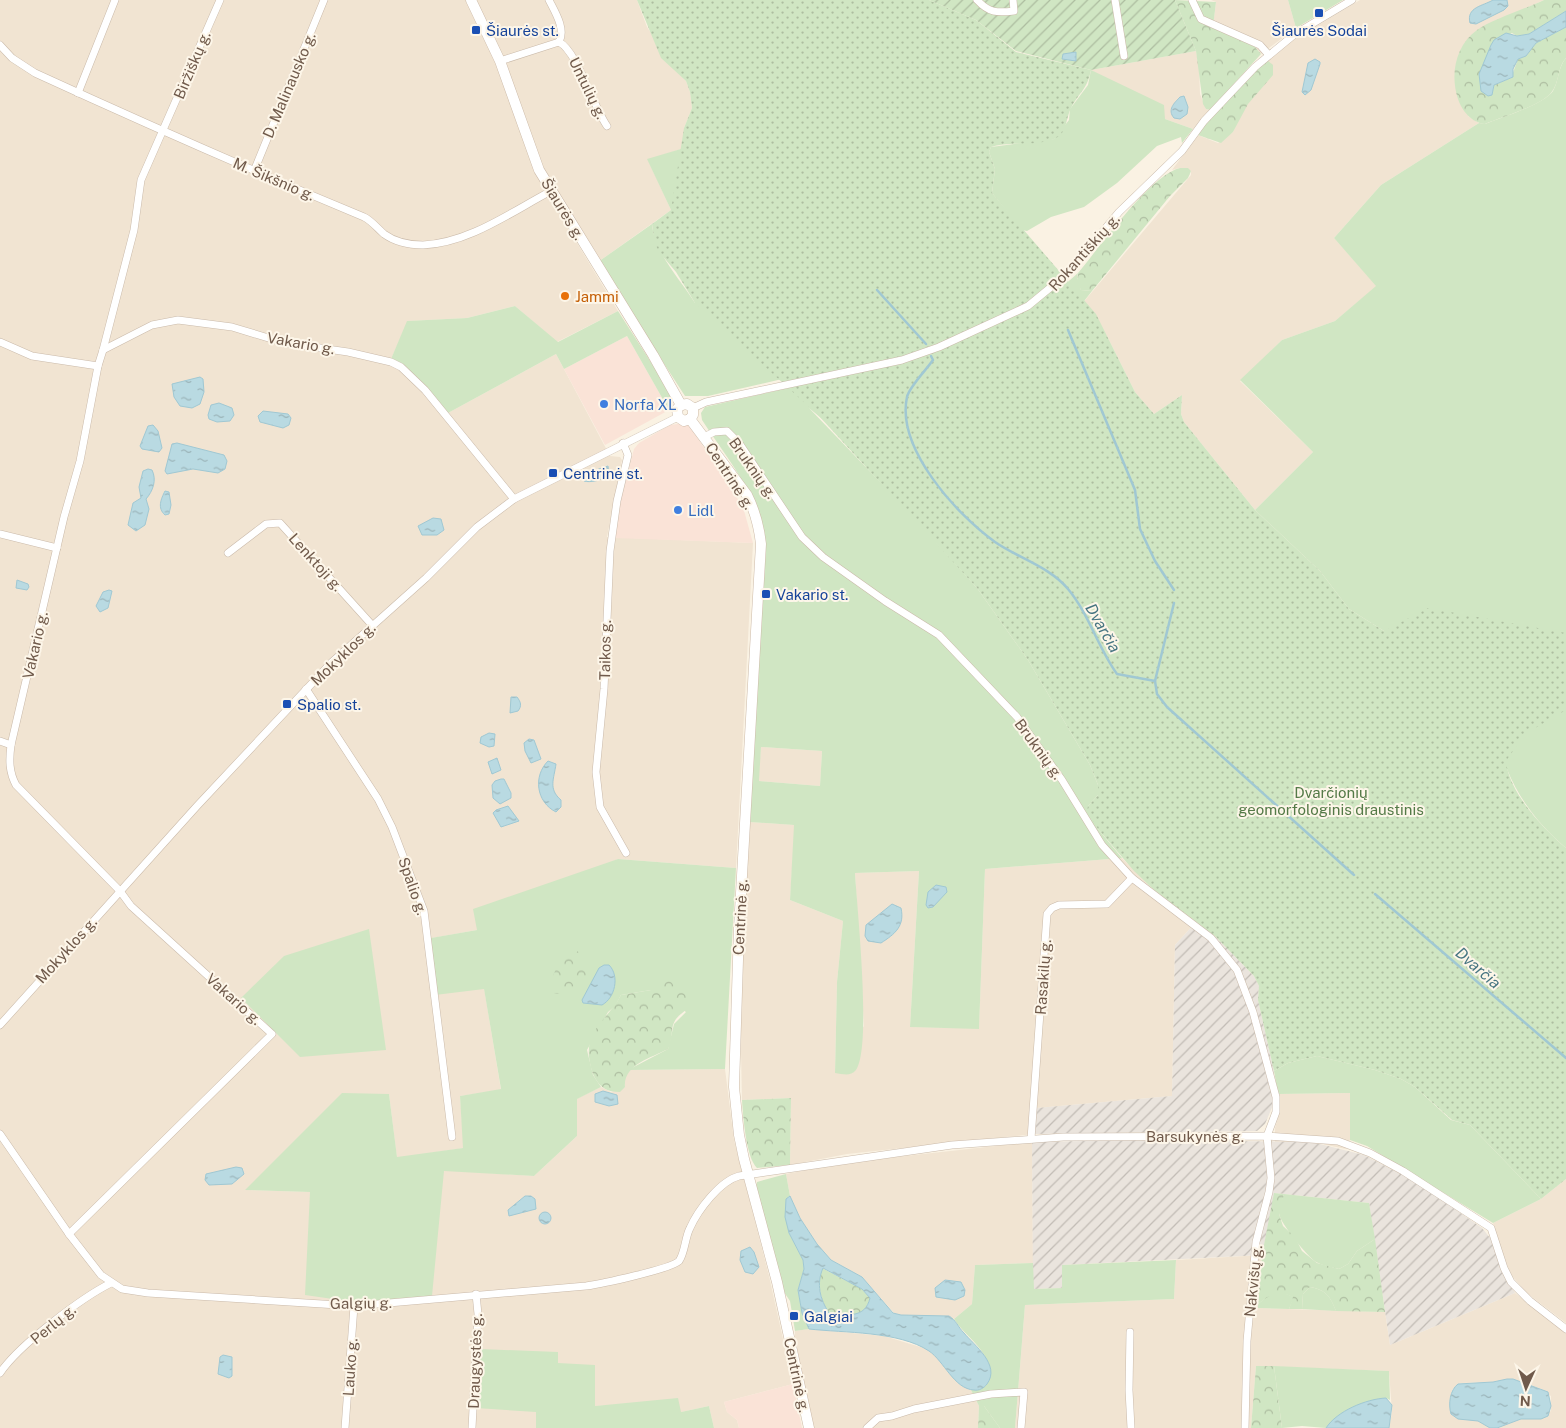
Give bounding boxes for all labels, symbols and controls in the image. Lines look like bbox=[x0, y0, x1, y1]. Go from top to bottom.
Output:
marker: Šiaurės Sodai bbox=[1313, 7, 1325, 19]
place label: Šiaurės st. bbox=[486, 22, 559, 39]
place label: Šiaurės Sodai bbox=[1271, 22, 1367, 39]
marker: Šiaurės st. bbox=[470, 24, 482, 36]
street label: Biržiškų g. bbox=[170, 29, 214, 101]
street label: D. Malinausko g. bbox=[259, 30, 319, 140]
street label: Untulių g. bbox=[566, 54, 610, 122]
street label: M. Šikšnio g. bbox=[231, 154, 317, 204]
street label: Šiaurės g. bbox=[538, 175, 588, 243]
street label: Rokantiškių g. bbox=[1045, 210, 1123, 294]
place label: Jammi bbox=[575, 288, 619, 305]
marker: Jammi bbox=[559, 290, 571, 302]
street label: Vakario g. bbox=[266, 329, 336, 357]
place label: Norfa XL bbox=[614, 396, 677, 413]
marker: Norfa XL bbox=[598, 398, 610, 410]
street label: Bruknių g. bbox=[726, 434, 780, 502]
street label: Centrinė g. bbox=[702, 439, 758, 513]
place label: Centrinė st. bbox=[563, 465, 643, 482]
marker: Centrinė st. bbox=[547, 467, 559, 479]
place label: Lidl bbox=[688, 502, 714, 519]
marker: Lidl bbox=[672, 504, 684, 516]
street label: Lenktoji g. bbox=[286, 530, 346, 594]
place label: Vakario st. bbox=[776, 586, 848, 603]
marker: Vakario st. bbox=[760, 588, 772, 600]
water label: Dvarčia bbox=[1081, 600, 1125, 656]
street label: Vakario g. bbox=[19, 610, 51, 680]
street label: Mokyklos g. bbox=[307, 619, 379, 689]
street label: Taikos g. bbox=[596, 620, 614, 680]
place label: Spalio st. bbox=[297, 696, 361, 713]
marker: Spalio st. bbox=[281, 698, 293, 710]
street label: Bruknių g. bbox=[1011, 715, 1067, 783]
park label: Dvarčionių geomorfologinis draustinis bbox=[1238, 784, 1424, 818]
street label: Spalio g. bbox=[395, 855, 431, 917]
street label: Centrinė g. bbox=[730, 879, 750, 955]
street label: Mokyklos g. bbox=[32, 913, 100, 987]
street label: Rasakilų g. bbox=[1032, 939, 1054, 1015]
water label: Dvarčia bbox=[1452, 943, 1504, 993]
street label: Vakario g. bbox=[203, 970, 265, 1028]
street label: Barsukynės g. bbox=[1146, 1128, 1244, 1145]
street label: Nakvišų g. bbox=[1241, 1244, 1265, 1318]
street label: Galgių g. bbox=[330, 1294, 392, 1312]
street label: Perlų g. bbox=[27, 1301, 79, 1347]
place label: Galgiai bbox=[804, 1308, 853, 1325]
marker: Galgiai bbox=[788, 1310, 800, 1322]
street label: Draugystės g. bbox=[465, 1313, 485, 1409]
street label: Centrinė g. bbox=[781, 1336, 813, 1414]
street label: Lauko g. bbox=[339, 1337, 361, 1397]
north arrow bbox=[1501, 1363, 1551, 1413]
text: N bbox=[1519, 1393, 1531, 1409]

